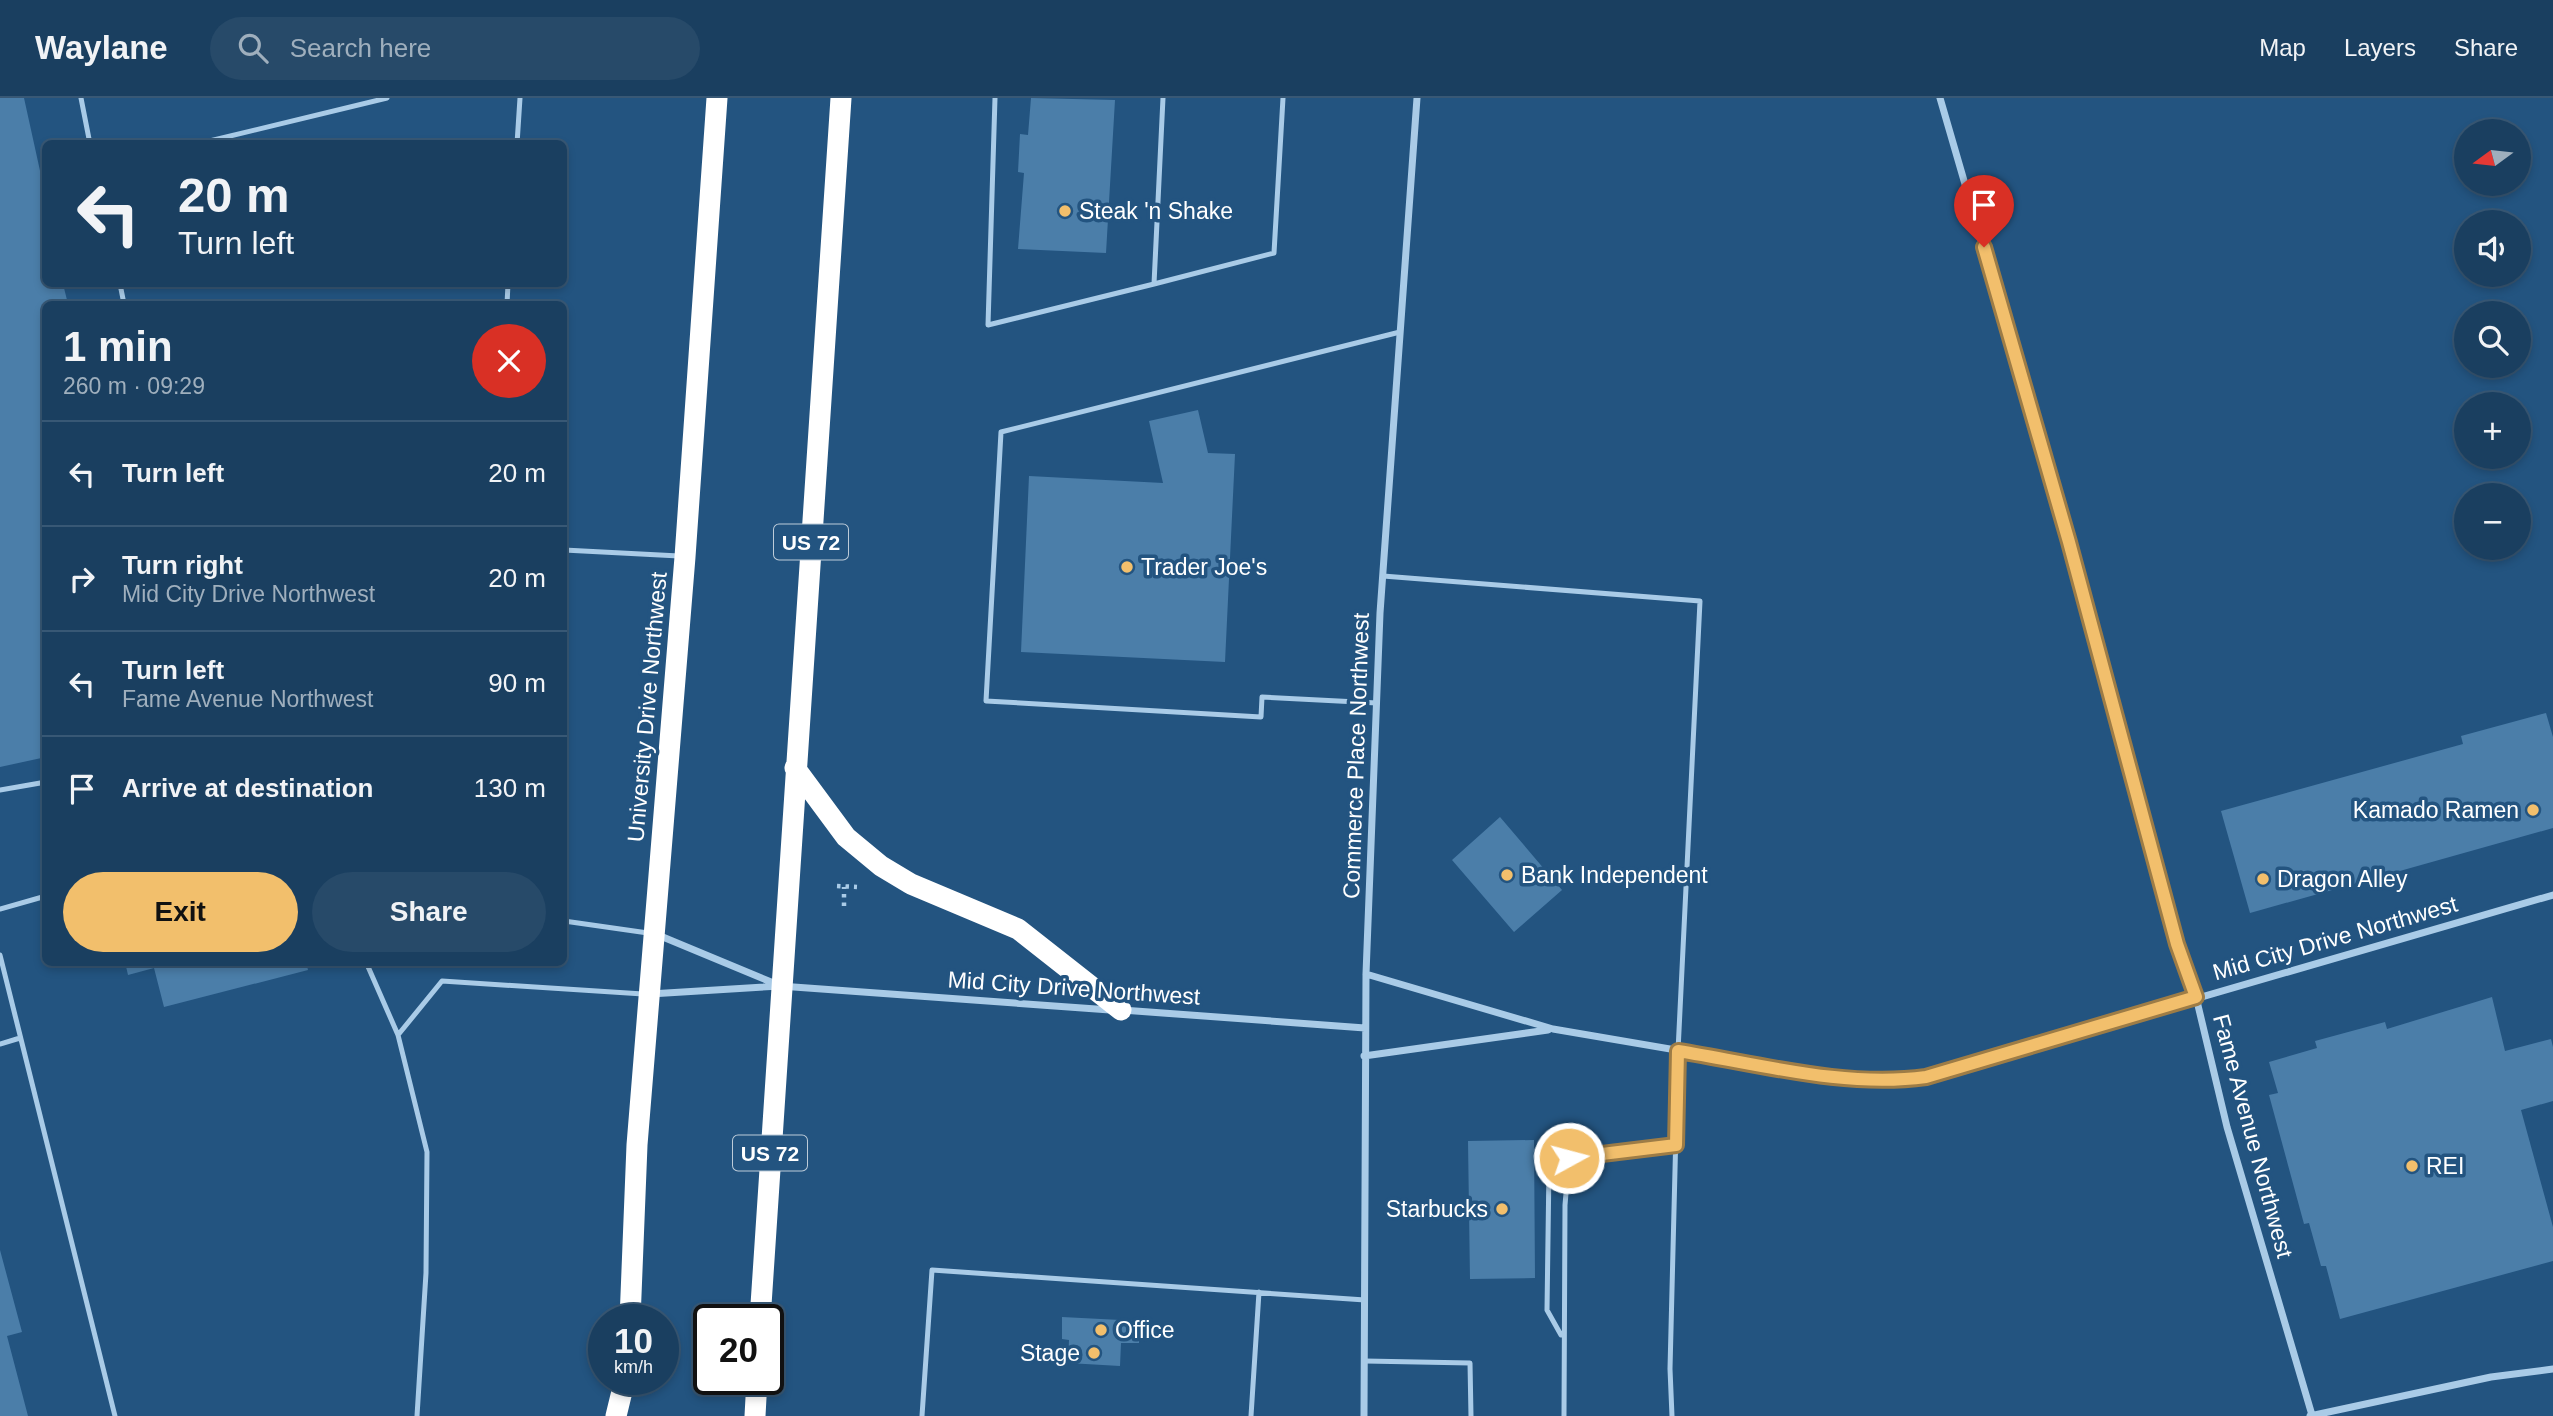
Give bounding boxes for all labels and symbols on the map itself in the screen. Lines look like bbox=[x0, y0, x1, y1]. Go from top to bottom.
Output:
north arrow bbox=[2454, 119, 2530, 196]
pin bbox=[1954, 175, 2014, 247]
place label: Steak 'n Shake bbox=[1079, 198, 1233, 224]
marker: Steak 'n Shake bbox=[1057, 203, 1073, 219]
road number: US 72 bbox=[774, 524, 848, 560]
place label: Trader Joe's bbox=[1141, 554, 1267, 580]
marker: Trader Joe's bbox=[1119, 559, 1135, 575]
street label: University Drive Northwest bbox=[622, 570, 672, 843]
street label: Commerce Place Northwest bbox=[1338, 612, 1374, 900]
place label: Kamado Ramen bbox=[2353, 797, 2519, 823]
marker: Kamado Ramen bbox=[2525, 802, 2541, 818]
place label: Bank Independent bbox=[1521, 862, 1708, 888]
place label: Dragon Alley bbox=[2277, 866, 2408, 892]
marker: Bank Independent bbox=[1499, 867, 1515, 883]
marker: Dragon Alley bbox=[2255, 871, 2271, 887]
street label: Mid City Drive Northwest bbox=[2210, 890, 2461, 985]
street label: Mid City Drive Northwest bbox=[947, 966, 1202, 1010]
street label: Fame Avenue Northwest bbox=[2208, 1011, 2298, 1261]
position arrow bbox=[1532, 1121, 1606, 1195]
road number: US 72 bbox=[733, 1136, 807, 1170]
place label: REI bbox=[2426, 1153, 2464, 1179]
marker: REI bbox=[2404, 1158, 2420, 1174]
place label: Starbucks bbox=[1386, 1196, 1488, 1222]
marker: Starbucks bbox=[1494, 1201, 1510, 1217]
speed limit sign: 20 bbox=[693, 1304, 784, 1395]
place label: Office bbox=[1115, 1317, 1175, 1343]
marker: Office bbox=[1093, 1322, 1109, 1338]
place label: Stage bbox=[1020, 1340, 1080, 1366]
marker: Stage bbox=[1086, 1345, 1102, 1361]

